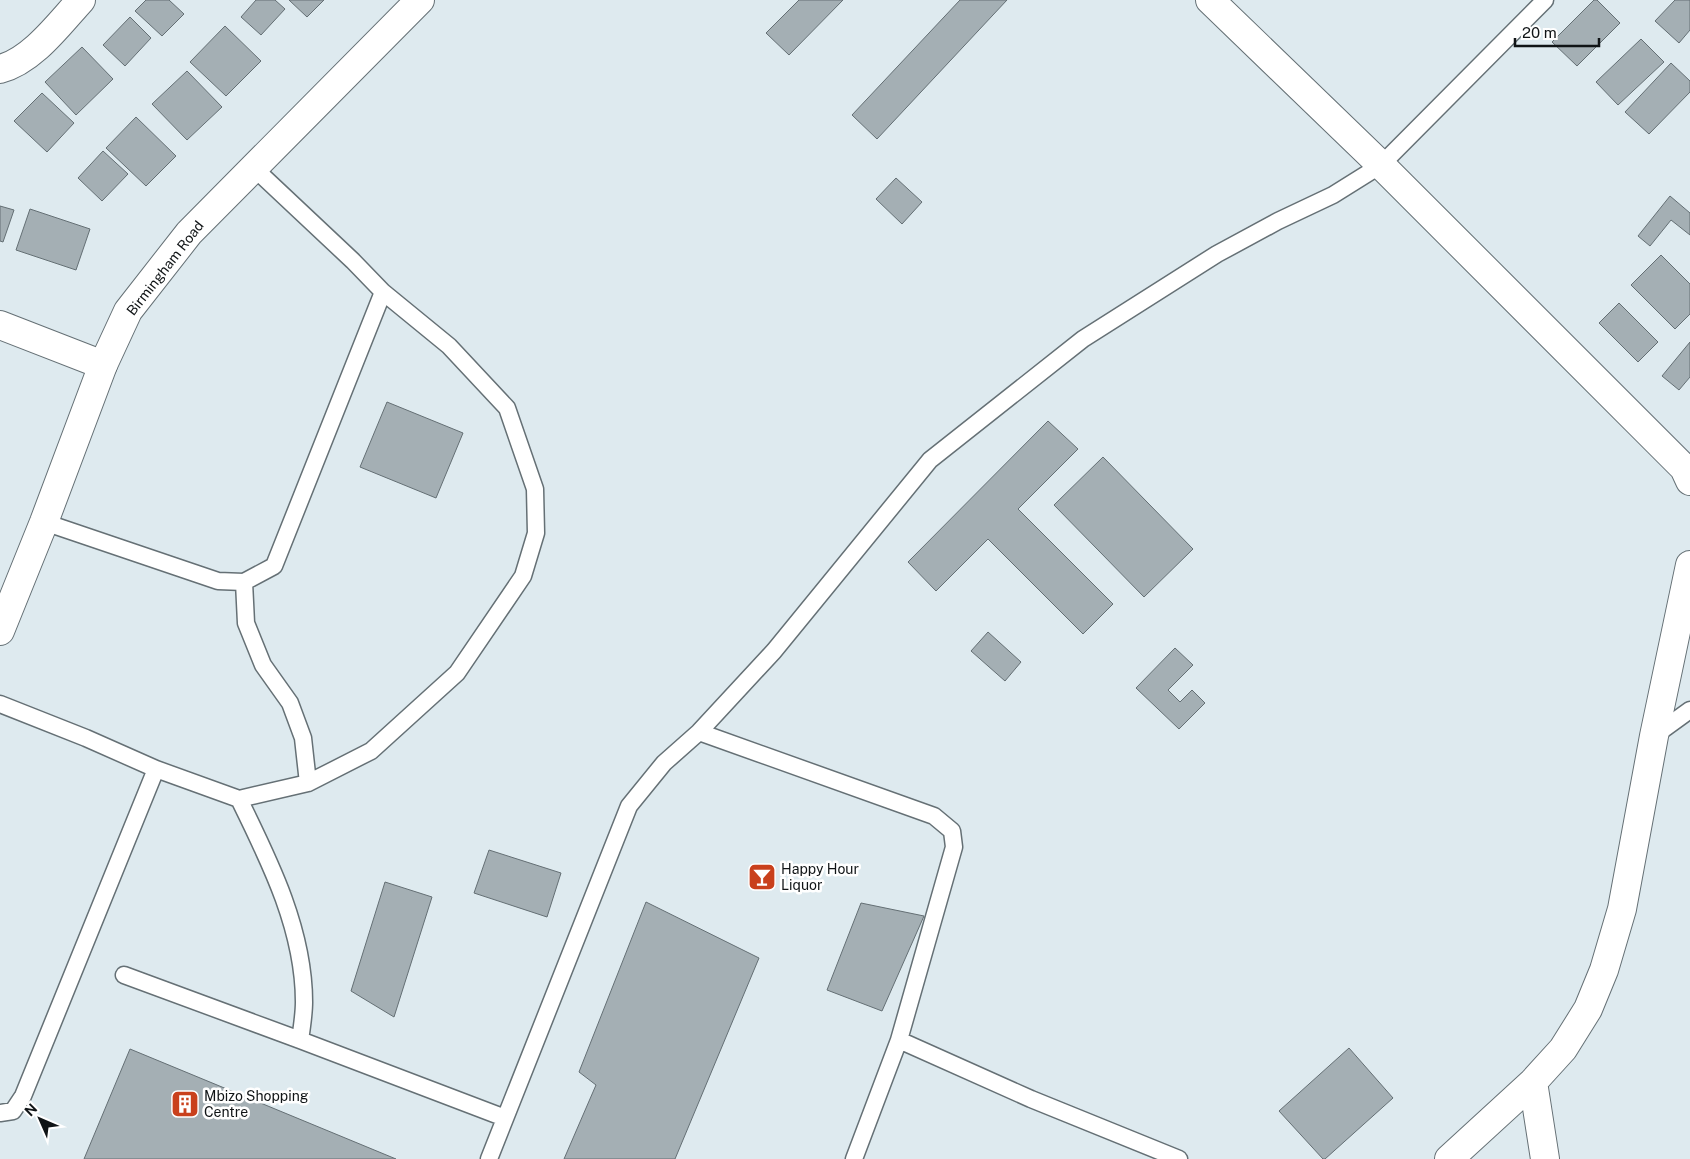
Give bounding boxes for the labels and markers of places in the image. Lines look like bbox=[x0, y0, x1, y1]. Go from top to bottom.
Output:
place label: Happy Hour Liquor bbox=[781, 861, 859, 893]
bar icon: Happy Hour Liquor bbox=[747, 862, 777, 892]
place label: Mbizo Shopping Centre bbox=[204, 1088, 309, 1120]
building icon: Mbizo Shopping Centre bbox=[170, 1089, 200, 1119]

